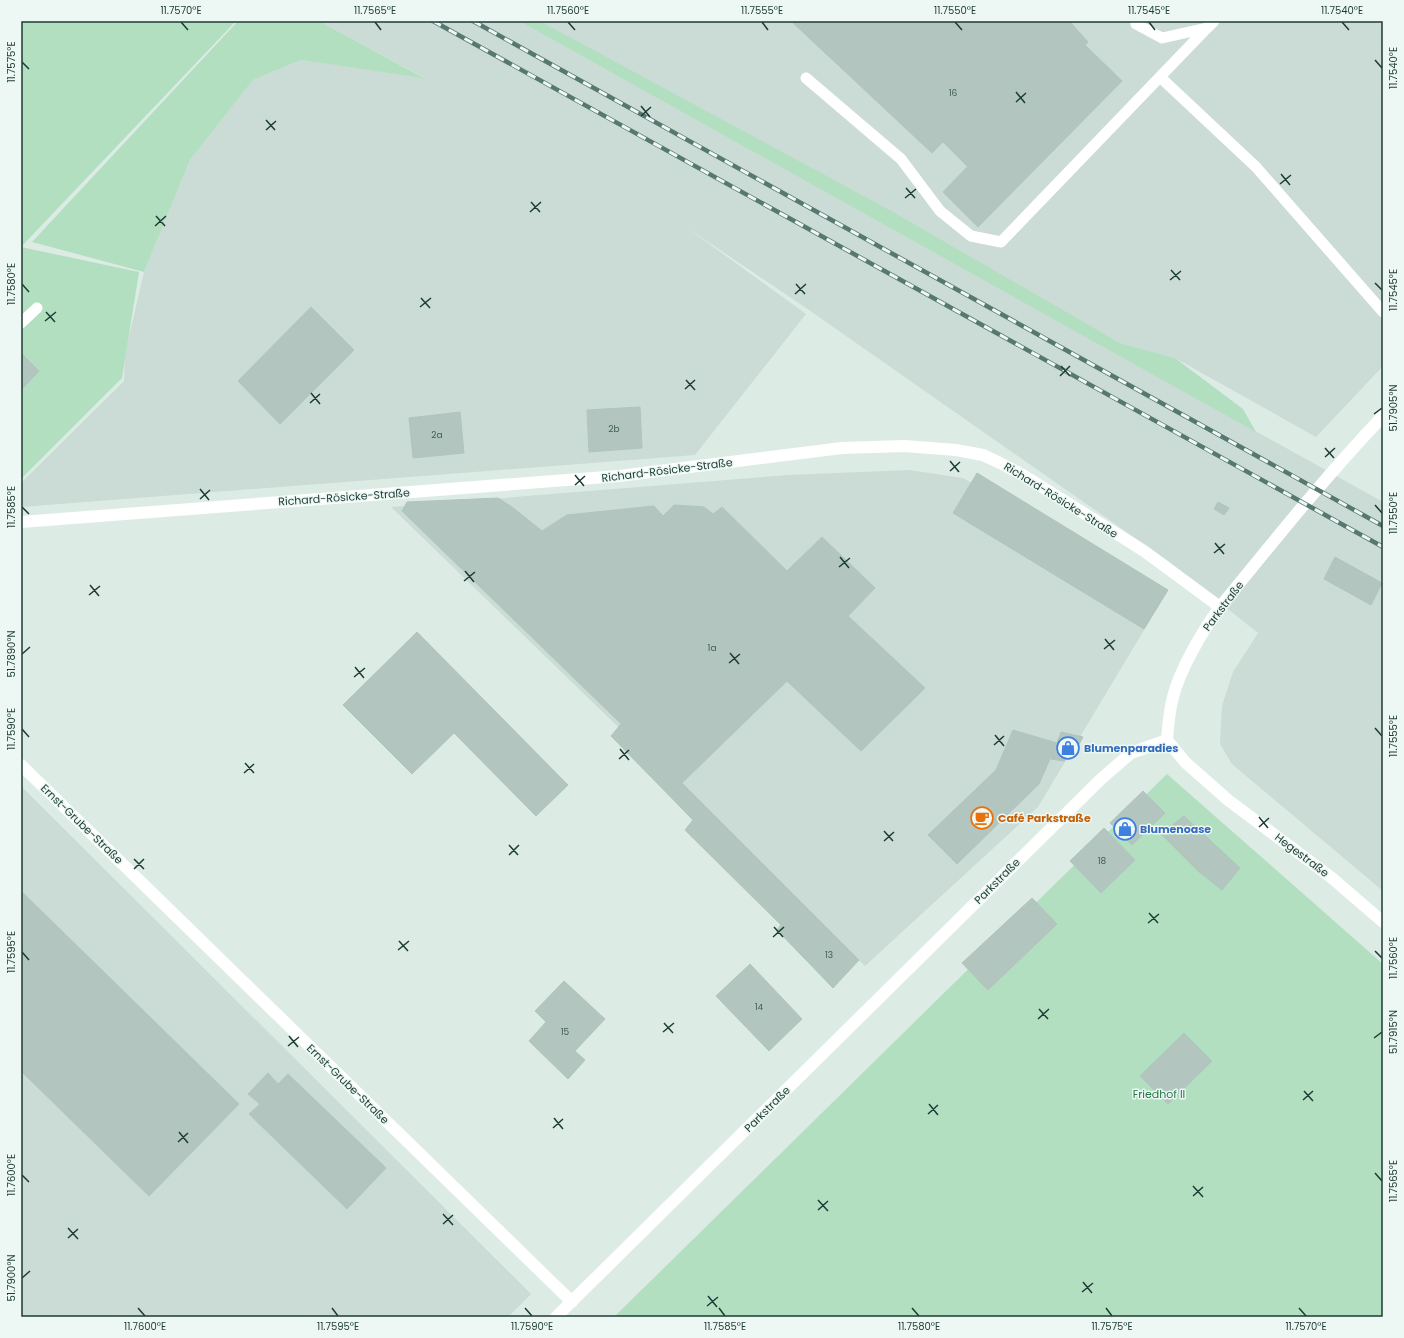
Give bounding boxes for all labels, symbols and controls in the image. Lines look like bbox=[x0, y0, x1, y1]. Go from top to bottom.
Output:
text: 11.7570°E bbox=[160, 3, 202, 18]
text: 11.7565°E bbox=[354, 3, 396, 18]
text: 11.7560°E bbox=[547, 3, 589, 18]
text: 11.7555°E bbox=[741, 3, 783, 18]
text: 11.7550°E bbox=[934, 3, 976, 18]
text: 11.7545°E bbox=[1128, 3, 1170, 18]
text: 11.7540°E bbox=[1321, 3, 1363, 18]
text: 11.7575°E bbox=[4, 41, 19, 83]
text: 11.7540°E bbox=[1386, 47, 1401, 89]
house number: 16 bbox=[949, 87, 958, 99]
text: 11.7580°E bbox=[4, 263, 19, 305]
text: 11.7545°E bbox=[1386, 269, 1401, 311]
text: 51.7905°N bbox=[1386, 384, 1401, 432]
house number: 2b bbox=[608, 423, 620, 435]
house number: 2a bbox=[431, 429, 443, 441]
street label: Richard-Rösicke-Straße bbox=[601, 454, 734, 486]
street label: Richard-Rösicke-Straße bbox=[1001, 458, 1121, 542]
street label: Richard-Rösicke-Straße bbox=[278, 484, 411, 510]
text: 11.7585°E bbox=[4, 486, 19, 528]
text: 11.7550°E bbox=[1386, 492, 1401, 534]
street label: Parkstraße bbox=[1199, 577, 1247, 634]
text: 51.7890°N bbox=[4, 630, 19, 678]
house number: 1a bbox=[708, 642, 716, 654]
text: 11.7590°E bbox=[4, 708, 19, 750]
text: 11.7555°E bbox=[1386, 715, 1401, 757]
shop icon: Blumenparadies bbox=[1055, 735, 1081, 761]
place label: Blumenparadies bbox=[1084, 740, 1179, 756]
street label: Ernst-Grube-Straße bbox=[37, 780, 127, 868]
cafe icon: Café Parkstraße bbox=[969, 805, 995, 831]
place label: Café Parkstraße bbox=[998, 810, 1091, 826]
shop icon: Blumenoase bbox=[1112, 816, 1138, 842]
place label: Blumenoase bbox=[1140, 821, 1211, 837]
street label: Hegestraße bbox=[1272, 829, 1333, 881]
street label: Parkstraße bbox=[970, 854, 1024, 908]
house number: 18 bbox=[1098, 855, 1107, 867]
text: 11.7595°E bbox=[4, 931, 19, 973]
text: 11.7560°E bbox=[1386, 937, 1401, 979]
house number: 13 bbox=[825, 949, 833, 961]
house number: 14 bbox=[755, 1001, 764, 1013]
text: 51.7915°N bbox=[1386, 1010, 1401, 1054]
house number: 15 bbox=[561, 1026, 570, 1038]
street label: Ernst-Grube-Straße bbox=[303, 1040, 393, 1128]
street label: Parkstraße bbox=[740, 1082, 794, 1136]
park label: Friedhof II bbox=[1133, 1086, 1185, 1102]
text: 11.7600°E bbox=[4, 1154, 19, 1196]
text: 11.7565°E bbox=[1386, 1160, 1401, 1202]
text: 51.7900°N bbox=[4, 1254, 19, 1302]
text: 11.7600°E bbox=[124, 1319, 166, 1334]
text: 11.7595°E bbox=[317, 1319, 359, 1334]
text: 11.7590°E bbox=[511, 1319, 553, 1334]
text: 11.7585°E bbox=[704, 1319, 746, 1334]
text: 11.7580°E bbox=[898, 1319, 940, 1334]
text: 11.7575°E bbox=[1091, 1319, 1133, 1334]
text: 11.7570°E bbox=[1285, 1319, 1327, 1334]

